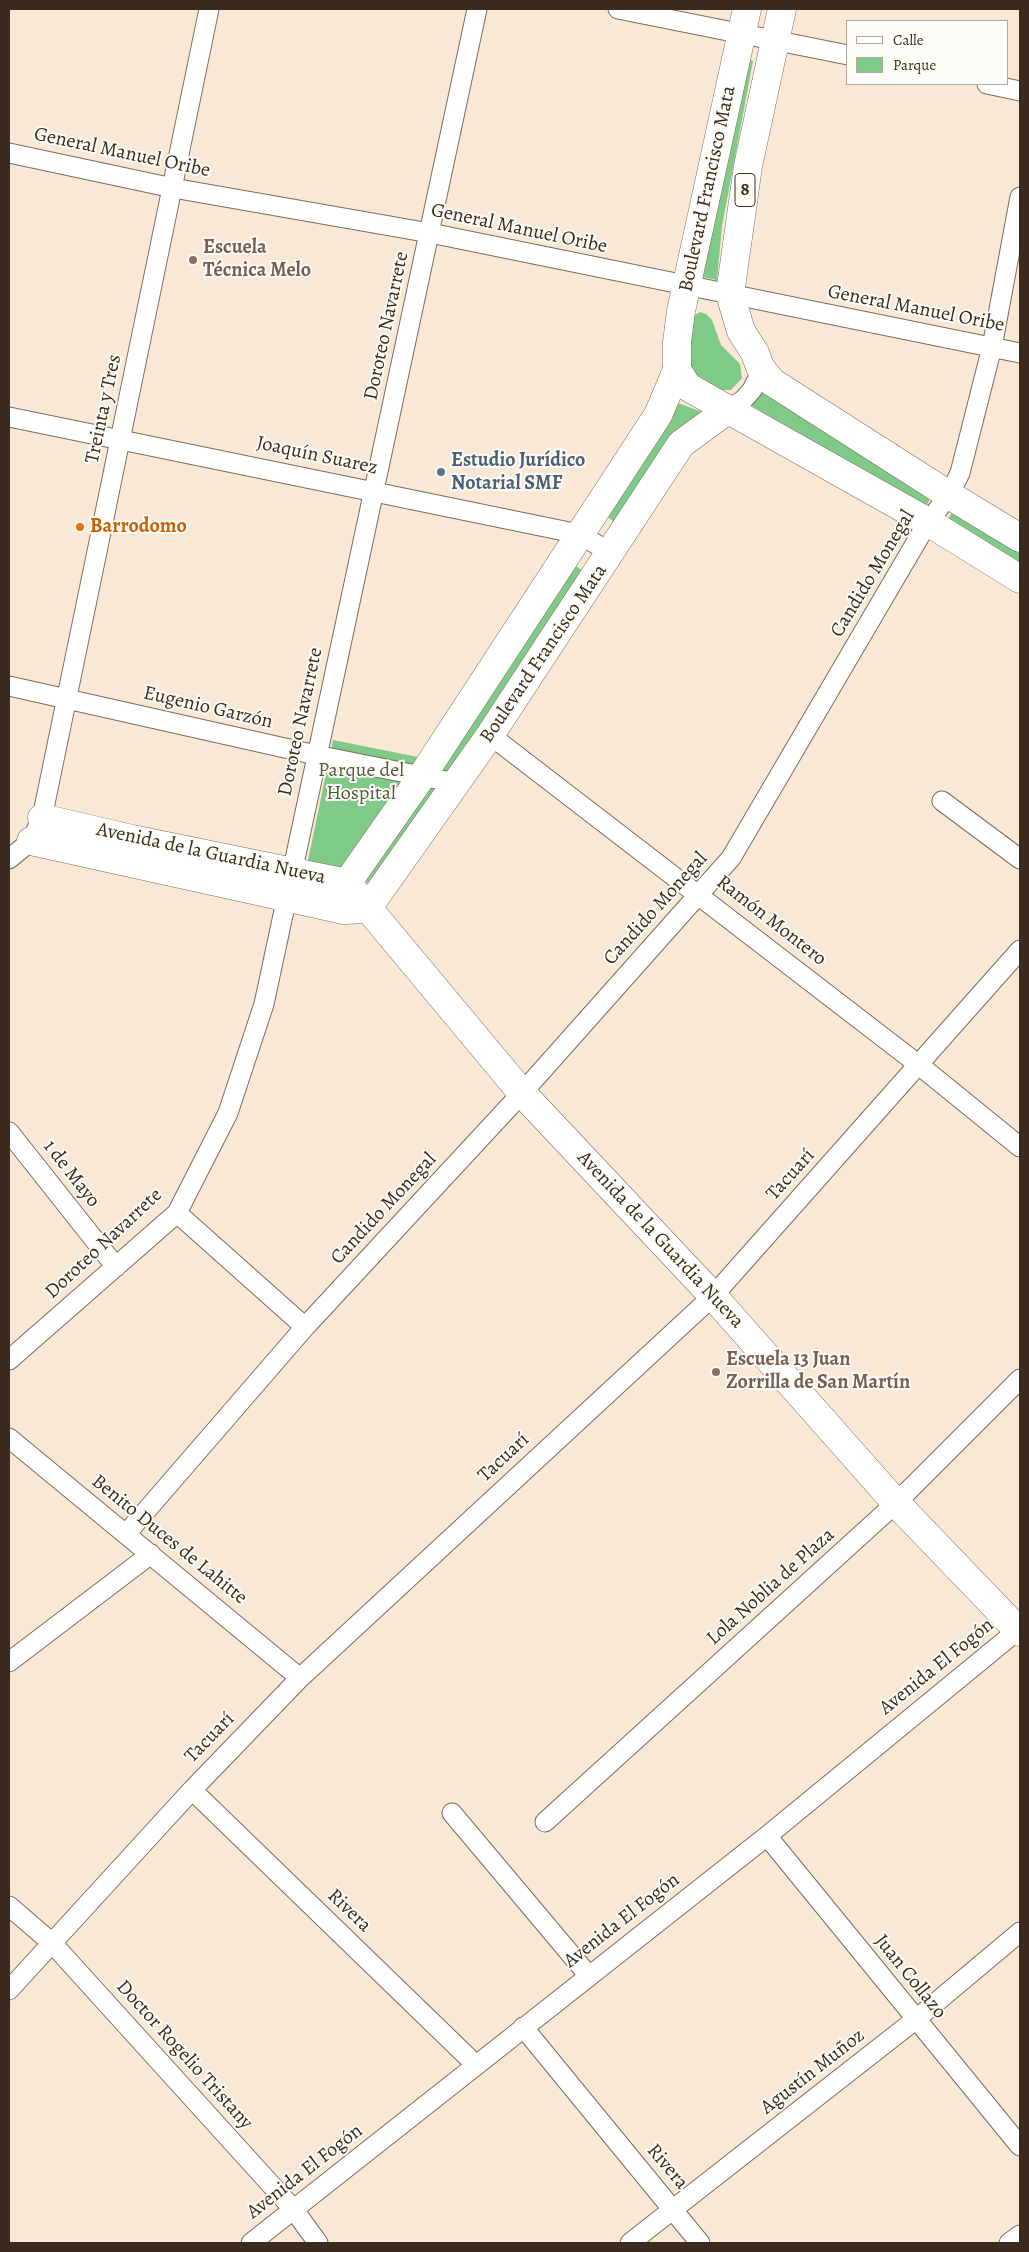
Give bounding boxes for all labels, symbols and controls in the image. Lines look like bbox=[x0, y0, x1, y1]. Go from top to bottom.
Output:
legend bbox=[846, 20, 1009, 85]
text: Calle bbox=[893, 30, 923, 50]
text: Parque bbox=[893, 55, 936, 75]
street label: Boulevard Francisco Mata bbox=[674, 84, 742, 294]
street label: General Manuel Oribe bbox=[32, 123, 212, 183]
road number: 8 bbox=[735, 174, 755, 206]
street label: General Manuel Oribe bbox=[429, 199, 609, 259]
place label: Escuela Técnica Melo bbox=[203, 236, 311, 283]
street label: Doroteo Navarrete bbox=[360, 249, 414, 403]
marker: Escuela Técnica Melo bbox=[187, 254, 199, 266]
street label: General Manuel Oribe bbox=[826, 280, 1006, 338]
street label: Treinta y Tres bbox=[81, 352, 127, 466]
street label: Joaquín Suarez bbox=[254, 431, 380, 481]
place label: Estudio Jurídico Notarial SMF bbox=[451, 449, 585, 496]
marker: Estudio Jurídico Notarial SMF bbox=[435, 466, 447, 478]
street label: Candido Monegal bbox=[826, 506, 920, 642]
place label: Barrodomo bbox=[90, 515, 187, 539]
marker: Barrodomo bbox=[74, 521, 86, 533]
street label: Boulevard Francisco Mata bbox=[475, 560, 613, 748]
street label: Doroteo Navarrete bbox=[274, 645, 328, 799]
street label: Eugenio Garzón bbox=[141, 681, 275, 735]
park label: Parque del Hospital bbox=[318, 759, 404, 806]
street label: Avenida de la Guardia Nueva bbox=[94, 818, 328, 890]
street label: Candido Monegal bbox=[599, 847, 713, 971]
street label: Ramón Montero bbox=[711, 871, 831, 971]
street label: 1 de Mayo bbox=[37, 1136, 105, 1212]
street label: Tacuarí bbox=[762, 1144, 820, 1206]
street label: Avenida de la Guardia Nueva bbox=[572, 1146, 748, 1334]
street label: Candido Monegal bbox=[326, 1148, 442, 1270]
street label: Doroteo Navarrete bbox=[40, 1184, 168, 1304]
place label: Escuela 13 Juan Zorrilla de San Martín bbox=[726, 1348, 910, 1395]
marker: Escuela 13 Juan Zorrilla de San Martín bbox=[710, 1366, 722, 1378]
street label: Tacuarí bbox=[473, 1428, 535, 1488]
street label: Benito Duces de Lahitte bbox=[86, 1470, 252, 1610]
street label: Lola Noblia de Plaza bbox=[702, 1523, 840, 1651]
street label: Avenida El Fogón bbox=[875, 1614, 999, 1720]
street label: Tacuarí bbox=[180, 1708, 240, 1768]
street label: Avenida El Fogón bbox=[559, 1868, 685, 1974]
street label: Rivera bbox=[322, 1884, 376, 1938]
street label: Juan Collazo bbox=[869, 1930, 951, 2024]
street label: Doctor Rogelio Tristany bbox=[111, 1975, 257, 2135]
street label: Agustín Muñoz bbox=[756, 2024, 870, 2120]
street label: Avenida El Fogón bbox=[242, 2119, 368, 2225]
street label: Rivera bbox=[641, 2139, 693, 2195]

